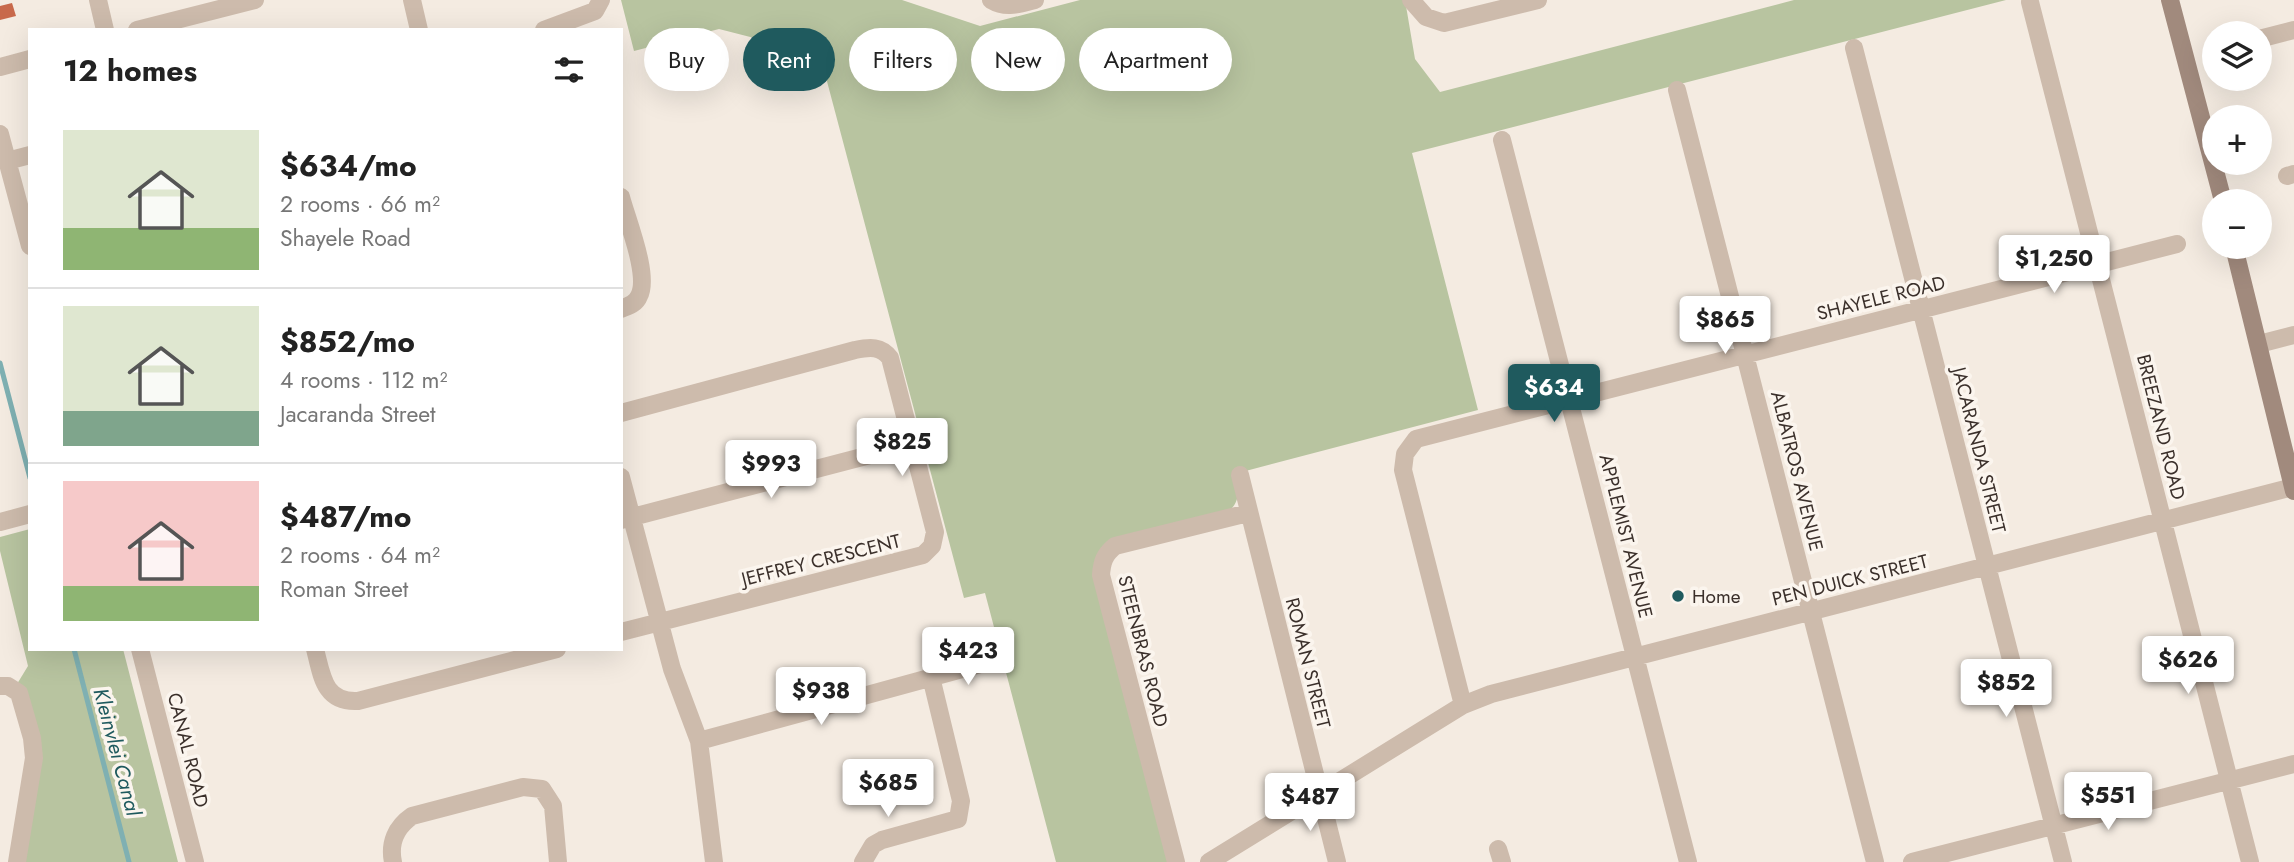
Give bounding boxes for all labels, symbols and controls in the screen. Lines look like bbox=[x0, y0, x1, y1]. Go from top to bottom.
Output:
map controls bbox=[2202, 21, 2272, 259]
button: layers bbox=[2202, 21, 2272, 91]
chip: Buy bbox=[644, 28, 729, 91]
chip: Rent bbox=[743, 28, 835, 91]
chip: Filters bbox=[849, 28, 957, 91]
chip: New bbox=[971, 28, 1065, 91]
chip: Apartment bbox=[1079, 28, 1232, 91]
text: 12 homes bbox=[63, 49, 197, 92]
icon: filters bbox=[550, 51, 588, 89]
button: + bbox=[2202, 105, 2272, 175]
text: $634/mo bbox=[280, 144, 417, 187]
icon: home bbox=[119, 158, 203, 242]
text: 2 rooms · 66 m² bbox=[280, 187, 440, 221]
button: − bbox=[2202, 189, 2272, 259]
text: Shayele Road bbox=[280, 221, 411, 255]
pin: $1,250 bbox=[1997, 236, 2111, 295]
text: $1,250 bbox=[2015, 241, 2093, 275]
street label: SHAYELE ROAD bbox=[1814, 269, 1948, 327]
pin: $865 bbox=[1684, 296, 1766, 356]
text: $865 bbox=[1696, 302, 1754, 336]
text: $852/mo bbox=[280, 320, 415, 363]
icon: home bbox=[119, 334, 203, 418]
street label: BREEZAND ROAD bbox=[2130, 351, 2192, 503]
street label: JACARANDA STREET bbox=[1945, 361, 2013, 536]
text: 4 rooms · 112 m² bbox=[280, 363, 447, 397]
pin: $634 bbox=[1513, 364, 1595, 424]
text: $634 bbox=[1524, 370, 1584, 404]
street label: ALBATROS AVENUE bbox=[1764, 388, 1830, 554]
text: Jacaranda Street bbox=[280, 397, 436, 431]
pin: $825 bbox=[861, 419, 943, 478]
text: $825 bbox=[873, 424, 931, 458]
pin: $993 bbox=[730, 440, 812, 500]
text: $993 bbox=[741, 446, 801, 480]
street label: APPLEMIST AVENUE bbox=[1593, 451, 1659, 621]
text: $487/mo bbox=[280, 495, 412, 538]
icon: home bbox=[119, 509, 203, 593]
street label: JEFFREY CRESCENT bbox=[736, 527, 903, 594]
text: 2 rooms · 64 m² bbox=[280, 538, 440, 572]
street label: PEN DUICK STREET bbox=[1769, 548, 1931, 612]
text: Roman Street bbox=[280, 572, 408, 606]
street label: STEENBRAS ROAD bbox=[1111, 572, 1175, 730]
place label: Home bbox=[1692, 583, 1741, 610]
marker: Home bbox=[1670, 588, 1686, 604]
street label: ROMAN STREET bbox=[1279, 595, 1337, 731]
pin: $423 bbox=[927, 628, 1009, 687]
text: $423 bbox=[938, 633, 998, 667]
pin: $626 bbox=[2147, 636, 2229, 696]
text: $626 bbox=[2158, 642, 2218, 676]
pin: $852 bbox=[1965, 660, 2047, 719]
text: $852 bbox=[1977, 665, 2035, 699]
pin: $938 bbox=[780, 668, 862, 727]
text: $938 bbox=[792, 673, 850, 707]
water label: Kleinvlei Canal bbox=[86, 685, 149, 820]
street label: CANAL ROAD bbox=[161, 690, 215, 810]
pin: $685 bbox=[847, 760, 929, 819]
text: $685 bbox=[859, 765, 917, 799]
pin: $551 bbox=[2067, 772, 2149, 832]
pin: $487 bbox=[1269, 774, 1351, 833]
text: $551 bbox=[2080, 778, 2136, 812]
text: $487 bbox=[1281, 779, 1339, 813]

